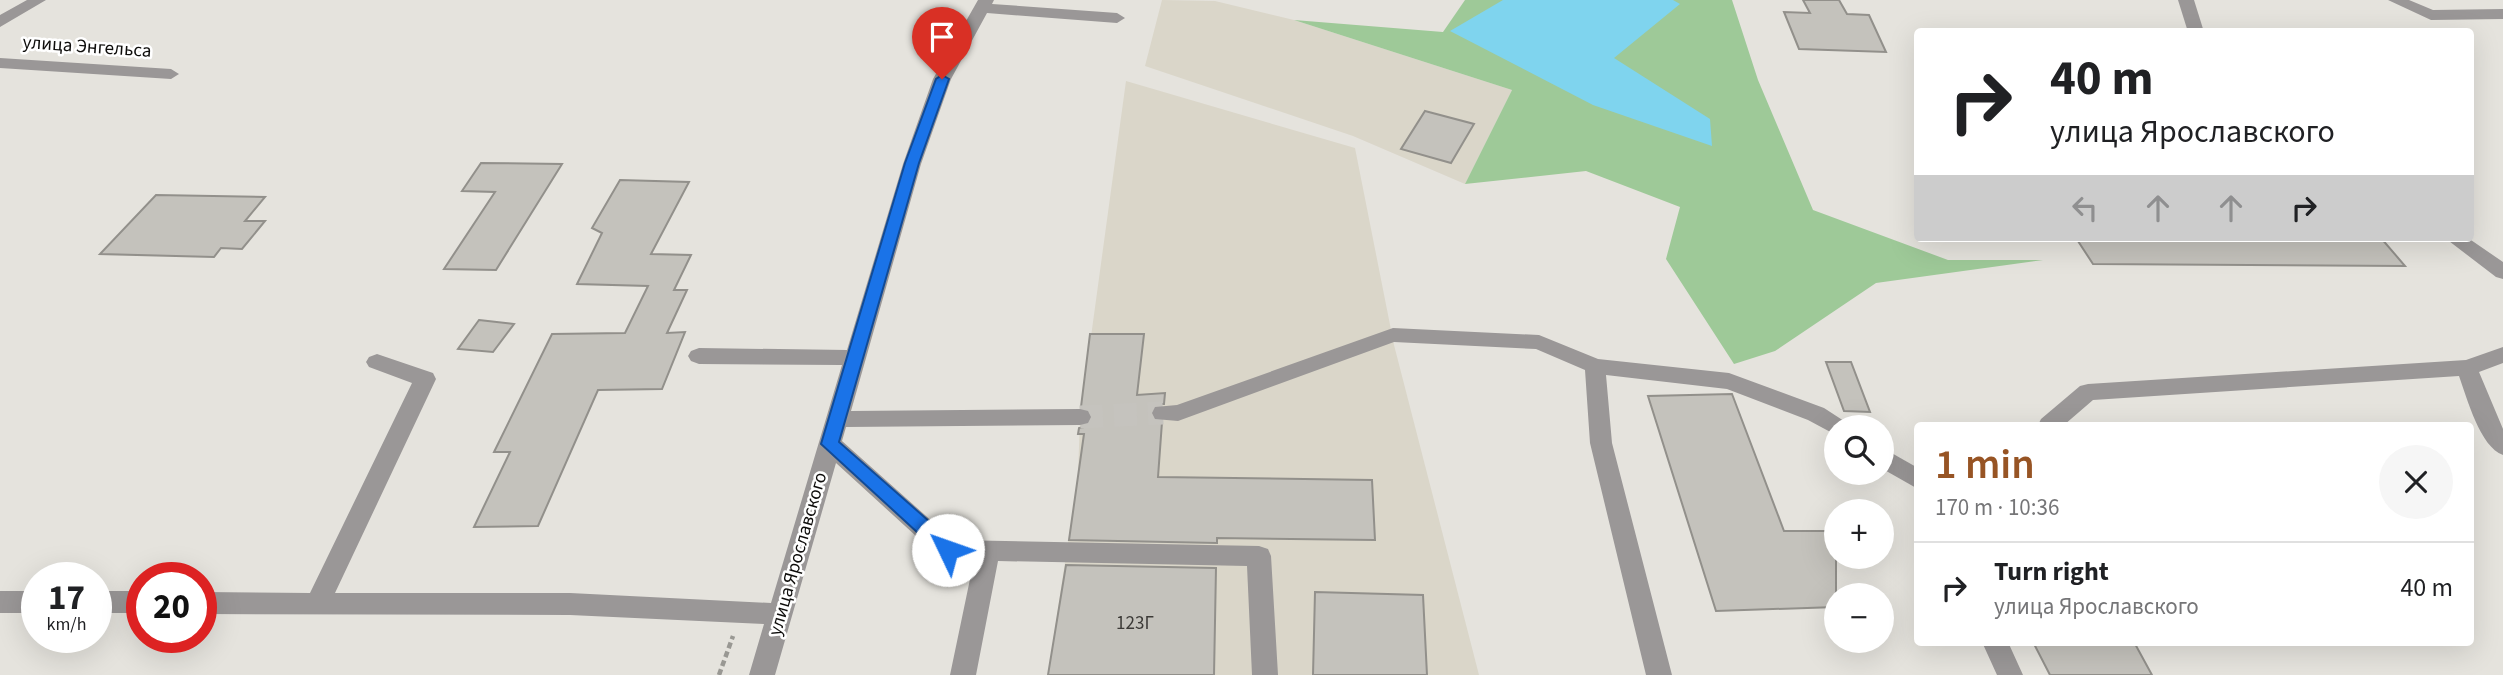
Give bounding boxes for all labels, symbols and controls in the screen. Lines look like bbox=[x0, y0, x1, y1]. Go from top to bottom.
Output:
pin bbox=[912, 7, 972, 79]
icon: arrive bbox=[923, 18, 961, 56]
street label: улица Энгельса bbox=[22, 29, 152, 65]
text: 40 m bbox=[2050, 44, 2154, 114]
icon: right bbox=[1935, 56, 2026, 147]
text: улица Ярославского bbox=[2050, 109, 2335, 155]
icon: left bbox=[2066, 189, 2104, 227]
icon: ahead bbox=[2139, 189, 2177, 227]
icon: ahead bbox=[2212, 189, 2250, 227]
icon: right bbox=[2285, 189, 2323, 227]
map controls bbox=[1824, 415, 1894, 653]
button: search bbox=[1824, 415, 1894, 485]
text: 1 min bbox=[1935, 435, 2035, 495]
button: close bbox=[2379, 445, 2453, 519]
street label: улица Ярославского bbox=[762, 469, 834, 639]
text: 170 m · 10:36 bbox=[1935, 491, 2059, 524]
button: + bbox=[1824, 499, 1894, 569]
position arrow bbox=[911, 513, 985, 587]
text: Turn right bbox=[1994, 553, 2109, 590]
speed limit sign: 20 bbox=[126, 562, 217, 653]
icon: right bbox=[1935, 569, 1973, 607]
text: 40 m bbox=[2400, 569, 2453, 606]
text: 17 bbox=[48, 573, 85, 623]
button: − bbox=[1824, 583, 1894, 653]
text: улица Ярославского bbox=[1994, 590, 2199, 623]
house number: 123Г bbox=[1116, 610, 1154, 637]
text: km/h bbox=[47, 612, 86, 637]

